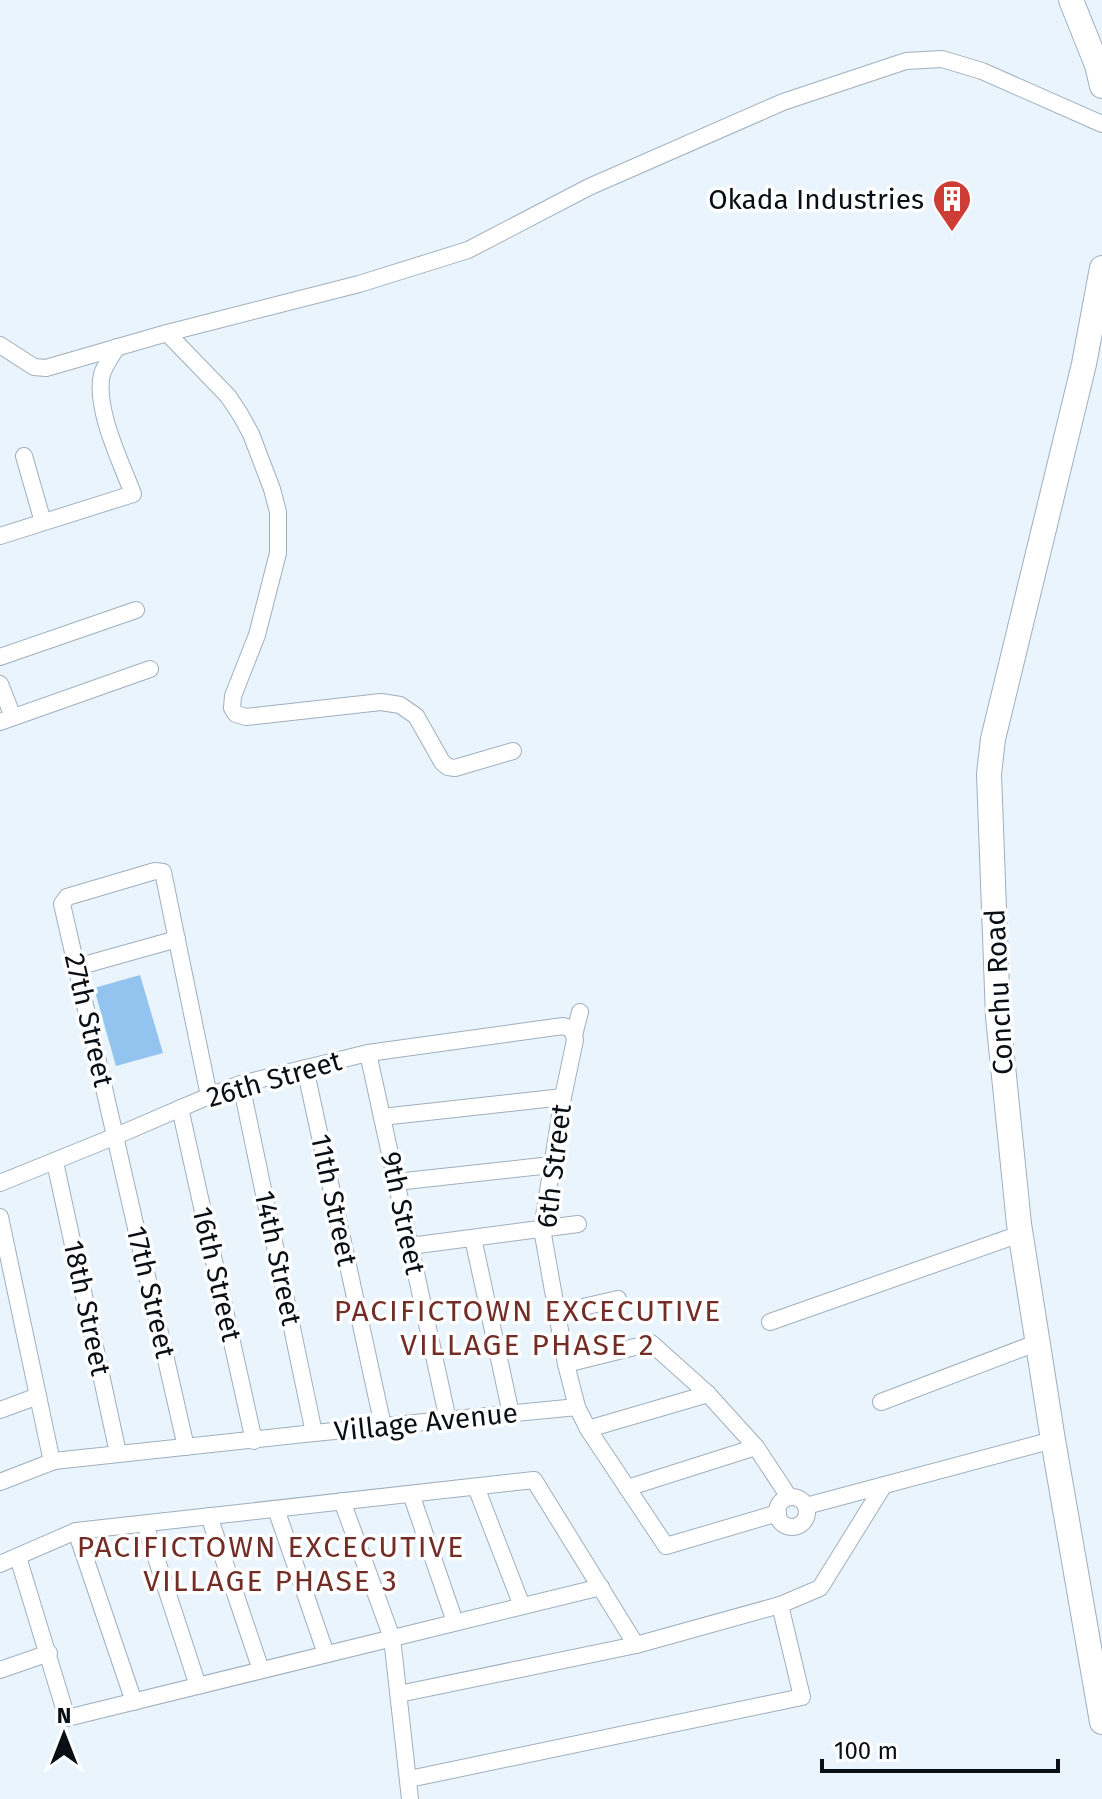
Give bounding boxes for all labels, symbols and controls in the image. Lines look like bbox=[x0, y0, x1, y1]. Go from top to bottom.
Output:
building icon: Okada Industries bbox=[931, 178, 973, 233]
place label: Okada Industries bbox=[708, 183, 924, 216]
street label: Conchu Road bbox=[978, 908, 1020, 1076]
street label: 27th Street bbox=[58, 950, 121, 1091]
street label: 26th Street bbox=[203, 1044, 346, 1114]
street label: 6th Street bbox=[530, 1101, 578, 1230]
street label: 11th Street bbox=[304, 1131, 364, 1270]
street label: 9th Street bbox=[374, 1149, 432, 1278]
street label: 14th Street bbox=[248, 1188, 309, 1329]
street label: 16th Street bbox=[186, 1204, 249, 1345]
street label: 17th Street bbox=[120, 1223, 182, 1362]
street label: 18th Street bbox=[57, 1237, 118, 1380]
district label: PACIFICTOWN EXCECUTIVE VILLAGE PHASE 2 bbox=[334, 1293, 722, 1363]
street label: Village Avenue bbox=[333, 1396, 519, 1448]
district label: PACIFICTOWN EXCECUTIVE VILLAGE PHASE 3 bbox=[77, 1529, 465, 1599]
north arrow bbox=[24, 1695, 104, 1775]
text: N bbox=[57, 1702, 71, 1729]
scale bar bbox=[822, 1723, 1058, 1773]
text: 100 m bbox=[834, 1737, 898, 1765]

